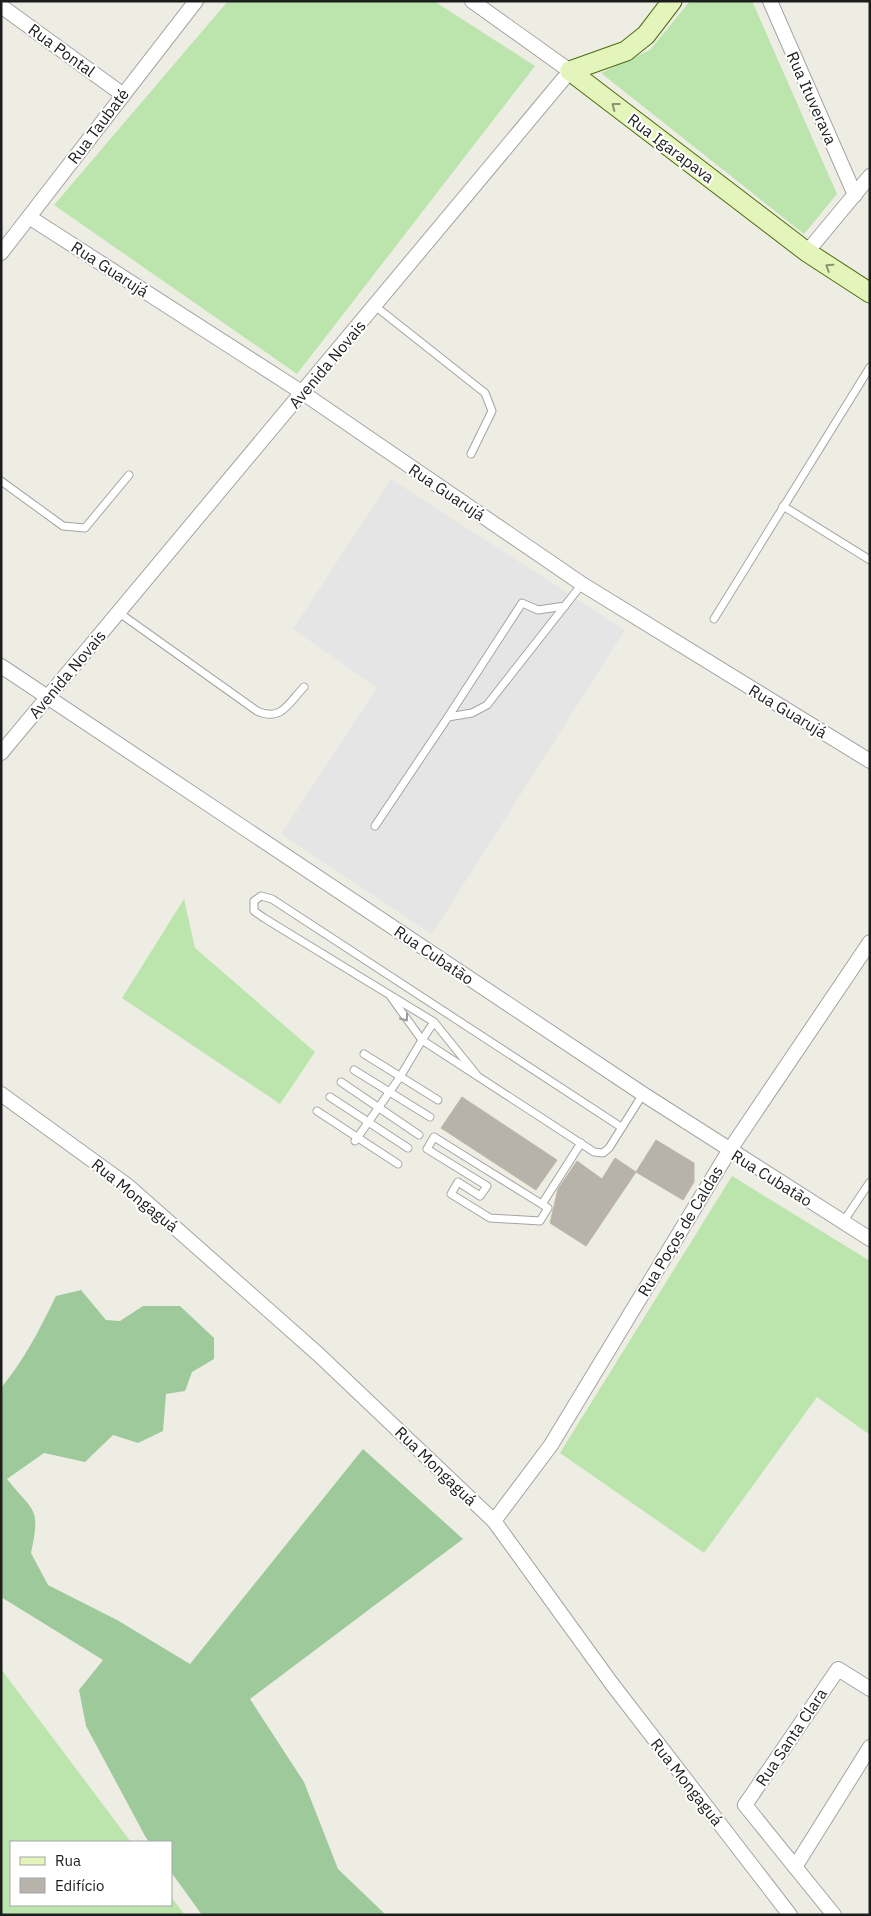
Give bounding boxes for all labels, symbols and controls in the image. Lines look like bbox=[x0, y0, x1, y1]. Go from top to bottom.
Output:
street label: Rua Pontal bbox=[25, 19, 99, 81]
street label: Rua Ituverava bbox=[783, 48, 842, 148]
street label: Rua Taubaté bbox=[63, 84, 133, 168]
one-way arrow bbox=[612, 102, 621, 111]
street label: Rua Igarapava bbox=[624, 109, 719, 187]
street label: Rua Guarujá bbox=[68, 237, 153, 302]
one-way arrow bbox=[825, 263, 834, 273]
street label: Avenida Novais bbox=[284, 316, 370, 412]
street label: Rua Guarujá bbox=[405, 459, 489, 525]
street label: Avenida Novais bbox=[24, 626, 110, 722]
street label: Rua Guarujá bbox=[745, 680, 831, 742]
street label: Rua Cubatão bbox=[390, 921, 478, 989]
one-way arrow bbox=[400, 1012, 408, 1021]
street label: Rua Cubatão bbox=[728, 1145, 816, 1211]
street label: Rua Mongaguá bbox=[88, 1154, 183, 1236]
street label: Rua Poços de Caldas bbox=[633, 1162, 727, 1300]
street label: Rua Mongaguá bbox=[391, 1422, 481, 1510]
street label: Rua Santa Clara bbox=[751, 1684, 831, 1790]
street label: Rua Mongaguá bbox=[647, 1734, 728, 1830]
legend bbox=[10, 1841, 172, 1906]
text: Rua bbox=[55, 1851, 81, 1870]
text: Edifício bbox=[55, 1876, 104, 1895]

